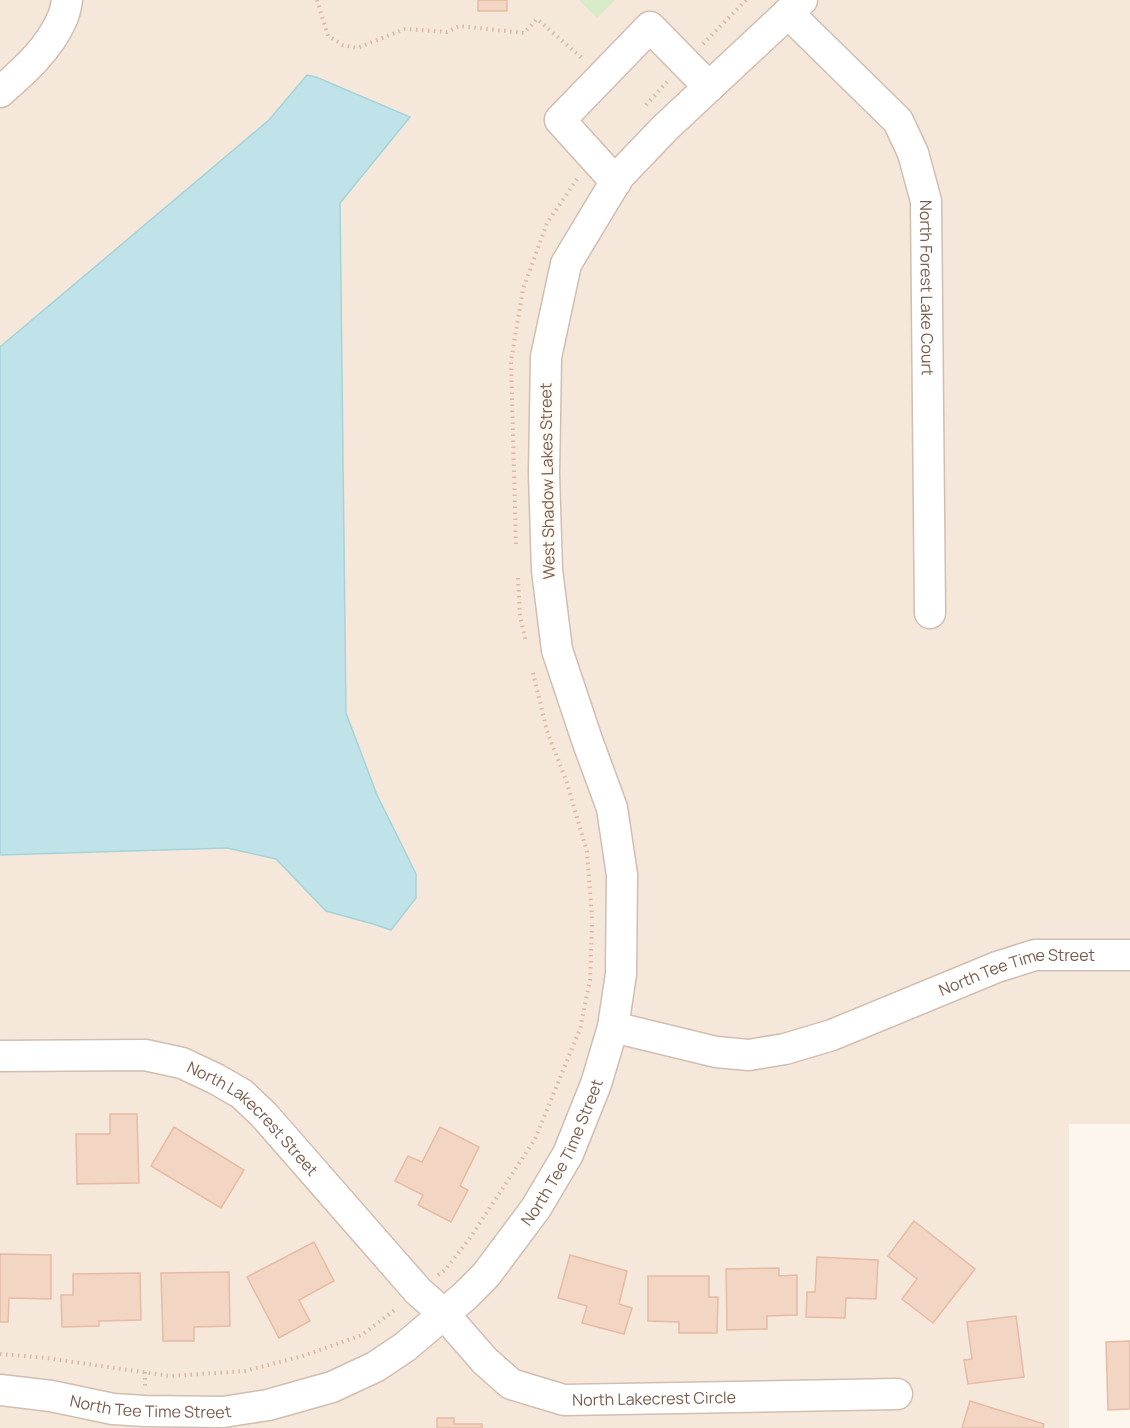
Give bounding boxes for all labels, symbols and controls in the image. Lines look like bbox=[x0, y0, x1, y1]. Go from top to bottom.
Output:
street label: North Forest Lake Court bbox=[915, 200, 939, 376]
street label: West Shadow Lakes Street bbox=[534, 383, 560, 579]
street label: North Tee Time Street bbox=[935, 944, 1095, 1001]
street label: North Lakecrest Street bbox=[184, 1056, 323, 1180]
street label: North Tee Time Street bbox=[516, 1077, 608, 1230]
street label: North Lakecrest Circle bbox=[572, 1386, 736, 1411]
street label: North Tee Time Street bbox=[68, 1389, 233, 1423]

